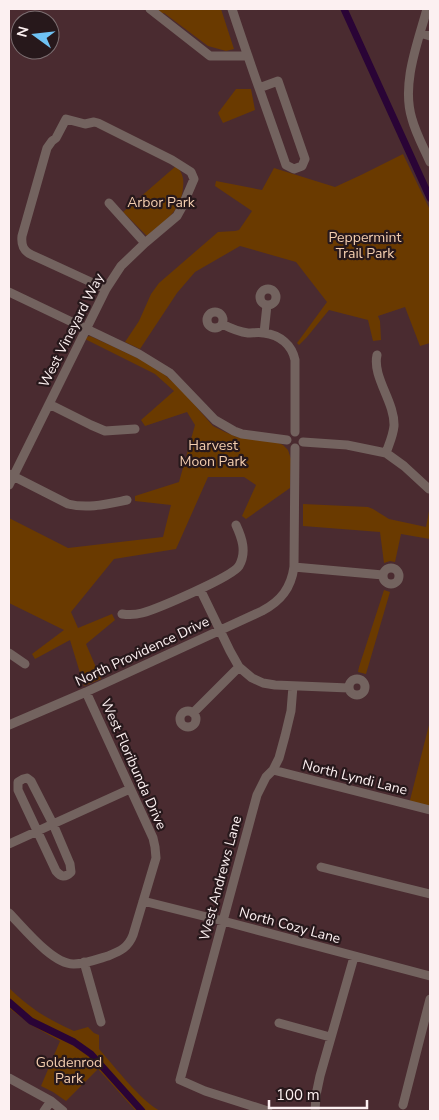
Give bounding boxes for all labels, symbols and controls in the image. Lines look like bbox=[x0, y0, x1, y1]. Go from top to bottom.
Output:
north arrow bbox=[10, 10, 60, 60]
text: N bbox=[12, 24, 33, 39]
park label: Arbor Park bbox=[127, 193, 196, 212]
park label: Peppermint Trail Park bbox=[329, 228, 402, 263]
street label: West Vineyard Way bbox=[34, 269, 109, 391]
park label: Harvest Moon Park bbox=[179, 436, 248, 471]
street label: North Providence Drive bbox=[72, 612, 212, 691]
street label: West Floribunda Drive bbox=[96, 696, 171, 833]
street label: North Lyndi Lane bbox=[300, 755, 409, 800]
street label: West Andrews Lane bbox=[195, 814, 246, 943]
street label: North Cozy Lane bbox=[237, 903, 343, 948]
park label: Goldenrod Park bbox=[36, 1053, 102, 1088]
scale bar bbox=[269, 1078, 366, 1110]
text: 100 m bbox=[276, 1085, 320, 1105]

